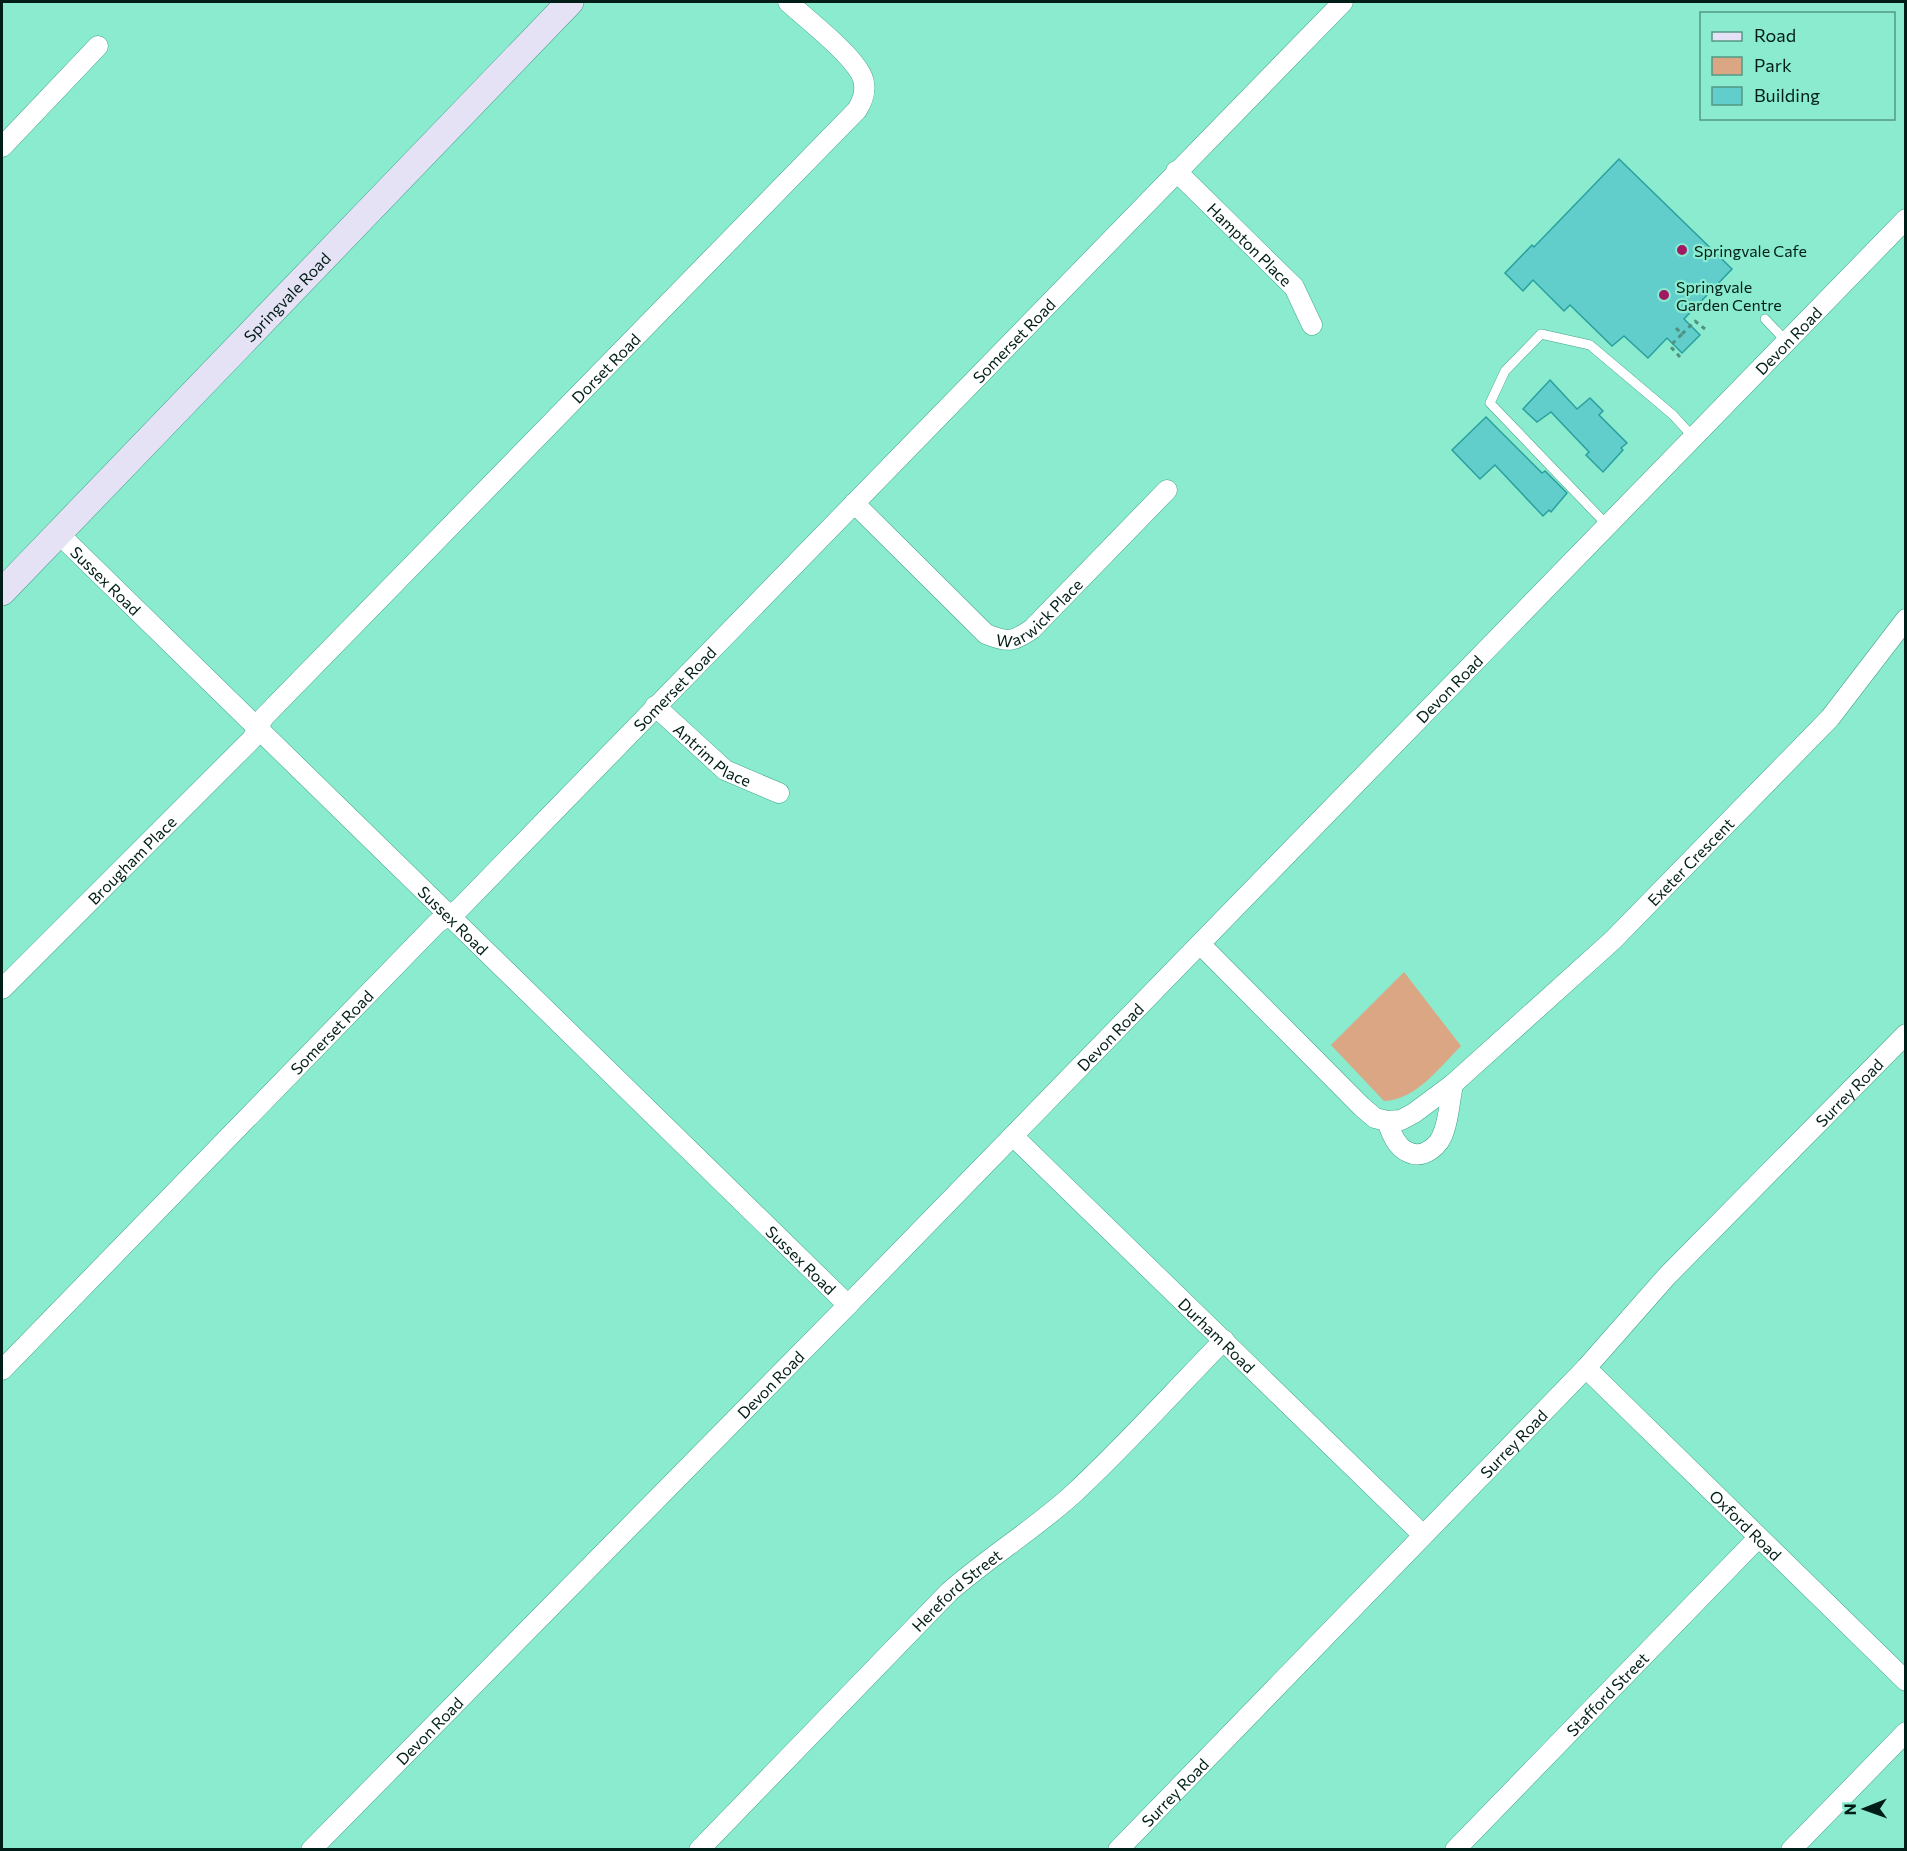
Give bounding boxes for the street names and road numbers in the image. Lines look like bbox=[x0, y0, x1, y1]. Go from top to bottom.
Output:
street label: Hampton Place bbox=[1204, 198, 1296, 290]
street label: Springvale Road bbox=[239, 248, 334, 345]
street label: Somerset Road bbox=[968, 294, 1059, 386]
street label: Devon Road bbox=[1751, 302, 1825, 378]
street label: Dorset Road bbox=[567, 329, 644, 407]
street label: Sussex Road bbox=[67, 542, 145, 618]
street label: Warwick Place bbox=[995, 574, 1086, 650]
street label: Somerset Road bbox=[629, 642, 719, 734]
street label: Devon Road bbox=[1412, 651, 1486, 726]
street label: Antrim Place bbox=[670, 719, 754, 790]
street label: Brougham Place bbox=[83, 811, 180, 908]
street label: Exeter Crescent bbox=[1643, 813, 1737, 909]
street label: Sussex Road bbox=[415, 881, 493, 958]
street label: Somerset Road bbox=[286, 986, 376, 1078]
street label: Devon Road bbox=[1072, 999, 1147, 1074]
street label: Surrey Road bbox=[1811, 1054, 1886, 1130]
street label: Sussex Road bbox=[762, 1221, 840, 1298]
street label: Durham Road bbox=[1175, 1293, 1259, 1376]
street label: Devon Road bbox=[733, 1346, 807, 1422]
street label: Surrey Road bbox=[1476, 1405, 1550, 1481]
street label: Oxford Road bbox=[1706, 1485, 1786, 1564]
street label: Hereford Street bbox=[907, 1544, 1005, 1635]
street label: Stafford Street bbox=[1562, 1647, 1652, 1739]
street label: Devon Road bbox=[392, 1693, 466, 1768]
street label: Surrey Road bbox=[1137, 1754, 1212, 1830]

